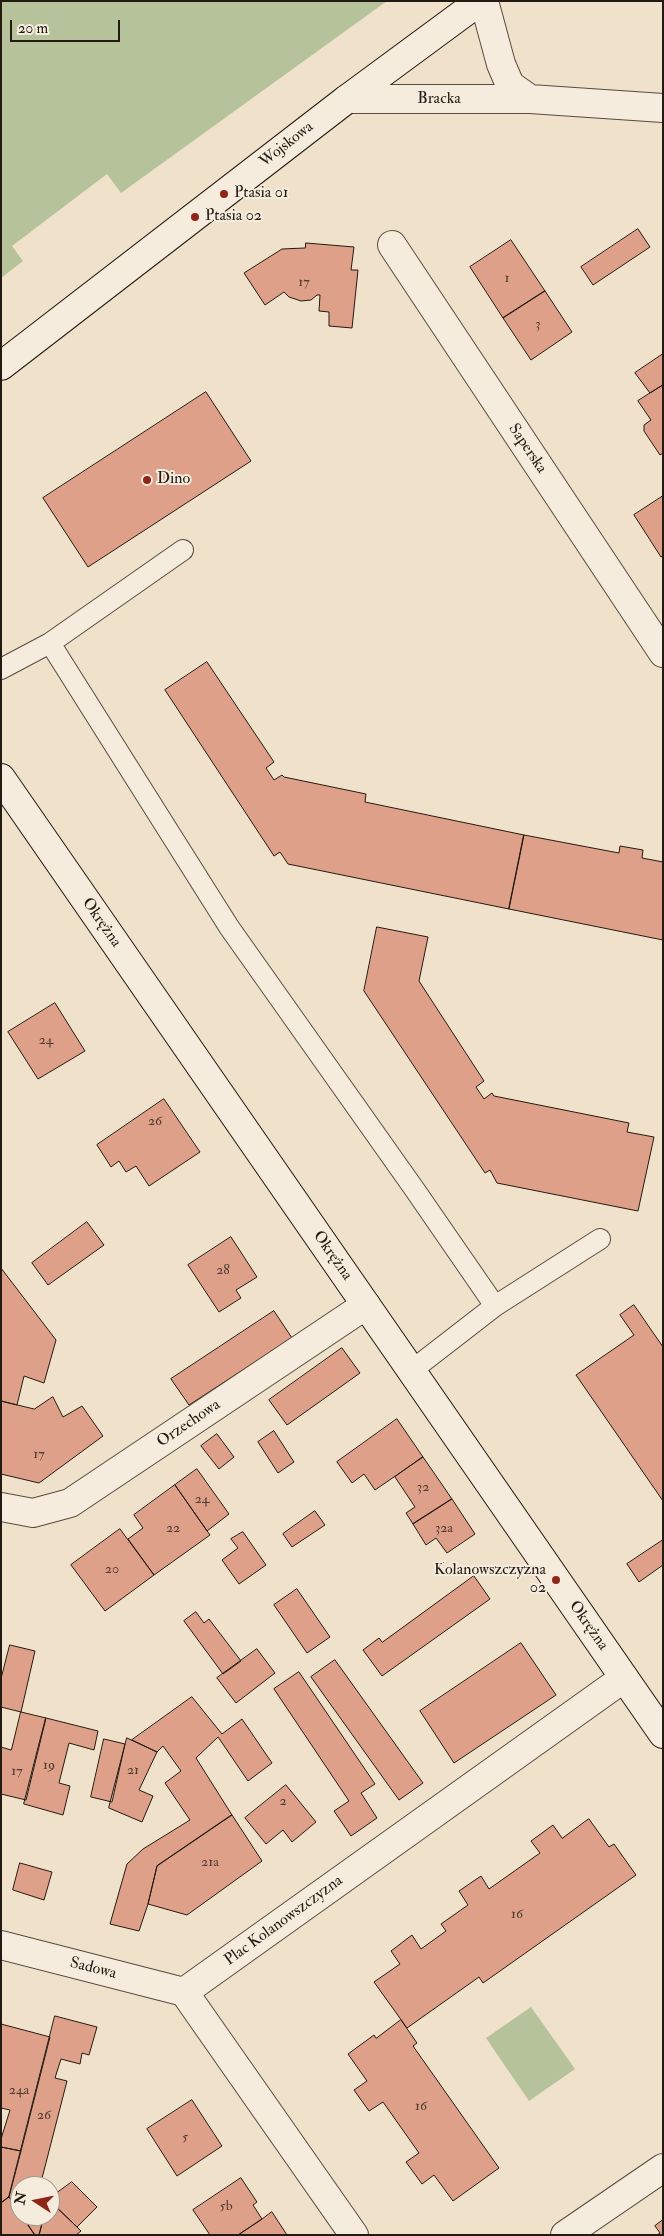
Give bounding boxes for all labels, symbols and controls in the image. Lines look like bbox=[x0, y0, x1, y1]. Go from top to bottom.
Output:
scale bar bbox=[12, 10, 122, 42]
text: 20 m bbox=[18, 19, 48, 38]
street label: Bracka bbox=[417, 90, 461, 110]
street label: Wojskowa bbox=[256, 118, 318, 172]
place label: Ptasia 01 bbox=[234, 184, 288, 204]
marker: Ptasia 01 bbox=[218, 188, 230, 200]
place label: Ptasia 02 bbox=[205, 207, 262, 227]
marker: Ptasia 02 bbox=[189, 211, 201, 223]
house number: 1 bbox=[505, 271, 509, 287]
house number: 17 bbox=[298, 275, 310, 291]
house number: 3 bbox=[535, 317, 541, 333]
street label: Saperska bbox=[503, 421, 551, 477]
place label: Dino bbox=[157, 470, 190, 490]
marker: Dino bbox=[141, 474, 153, 486]
street label: Okrężna bbox=[77, 895, 125, 951]
house number: 24 bbox=[39, 1033, 53, 1049]
house number: 26 bbox=[148, 1114, 162, 1130]
street label: Okrężna bbox=[308, 1228, 356, 1284]
house number: 28 bbox=[216, 1263, 230, 1279]
street label: Orzechowa bbox=[154, 1396, 224, 1452]
house number: 17 bbox=[33, 1447, 45, 1463]
house number: 32 bbox=[417, 1480, 429, 1496]
house number: 24 bbox=[195, 1492, 209, 1508]
house number: 22 bbox=[166, 1521, 180, 1537]
house number: 32a bbox=[435, 1521, 453, 1537]
place label: Kolanowszczyzna 02 bbox=[434, 1561, 546, 1599]
house number: 20 bbox=[105, 1562, 119, 1578]
marker: Kolanowszczyzna 02 bbox=[550, 1574, 562, 1586]
street label: Okrężna bbox=[564, 1598, 612, 1654]
house number: 19 bbox=[43, 1758, 55, 1774]
house number: 21 bbox=[127, 1763, 139, 1779]
house number: 17 bbox=[11, 1764, 23, 1780]
house number: 2 bbox=[279, 1794, 287, 1810]
house number: 21a bbox=[201, 1855, 219, 1871]
street label: Plac Kolanowszczyzna bbox=[221, 1872, 347, 1970]
house number: 16 bbox=[511, 1907, 523, 1923]
street label: Sadowa bbox=[68, 1954, 118, 1984]
house number: 24a bbox=[9, 2083, 29, 2099]
house number: 16 bbox=[415, 2099, 427, 2115]
house number: 26 bbox=[37, 2108, 51, 2124]
house number: 5 bbox=[182, 2130, 188, 2146]
north arrow bbox=[10, 2176, 60, 2226]
text: N bbox=[11, 2190, 30, 2206]
house number: 5b bbox=[219, 2199, 233, 2215]

